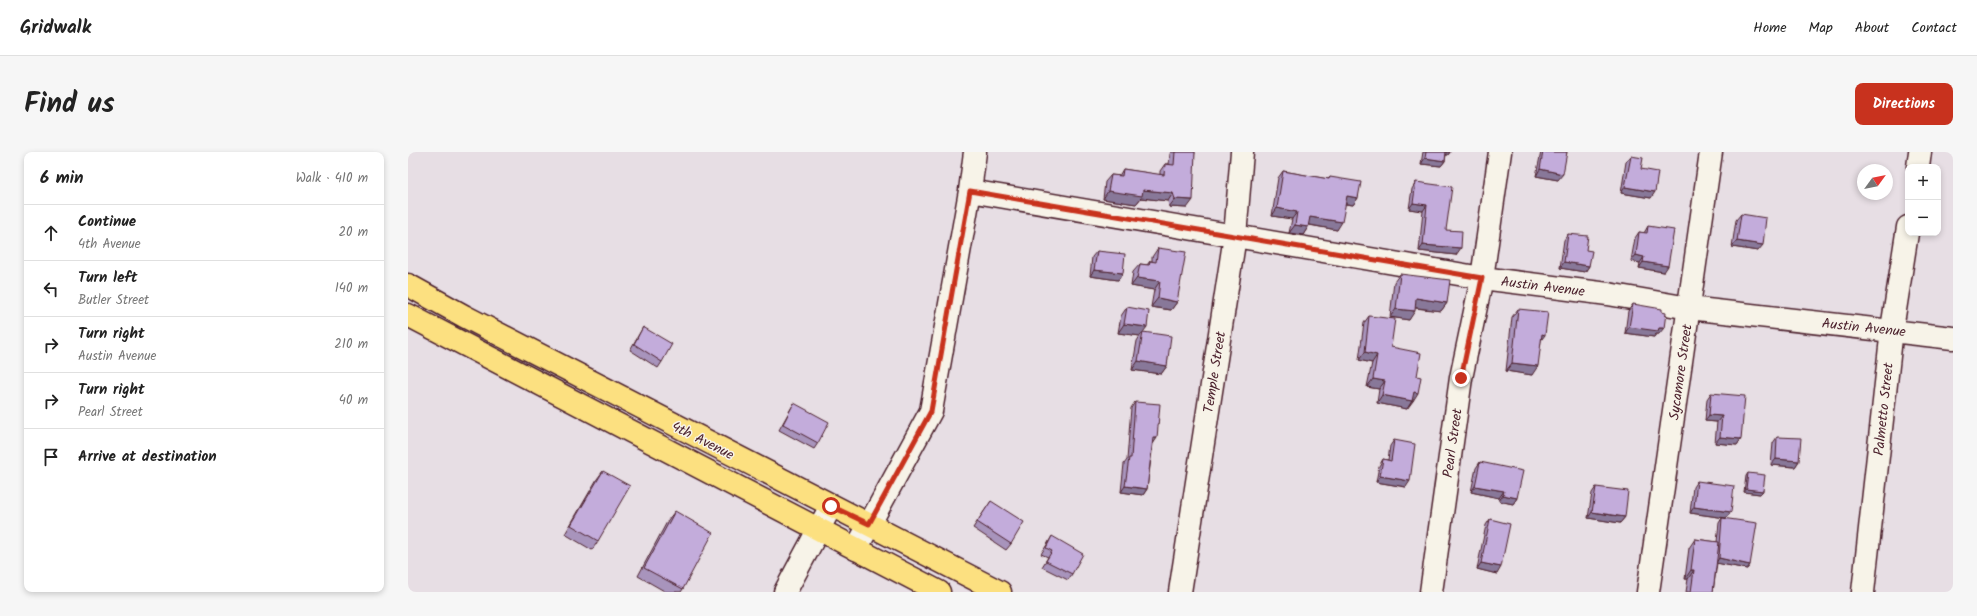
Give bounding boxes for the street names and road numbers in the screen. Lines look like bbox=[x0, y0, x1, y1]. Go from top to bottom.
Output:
street label: Austin Avenue bbox=[1500, 271, 1587, 303]
street label: Austin Avenue bbox=[1821, 313, 1908, 343]
street label: Sycamore Street bbox=[1663, 322, 1699, 421]
street label: Temple Street bbox=[1198, 329, 1232, 415]
street label: Palmetto Street bbox=[1868, 361, 1900, 457]
street label: Pearl Street bbox=[1437, 407, 1469, 479]
street label: 4th Avenue bbox=[667, 416, 738, 466]

